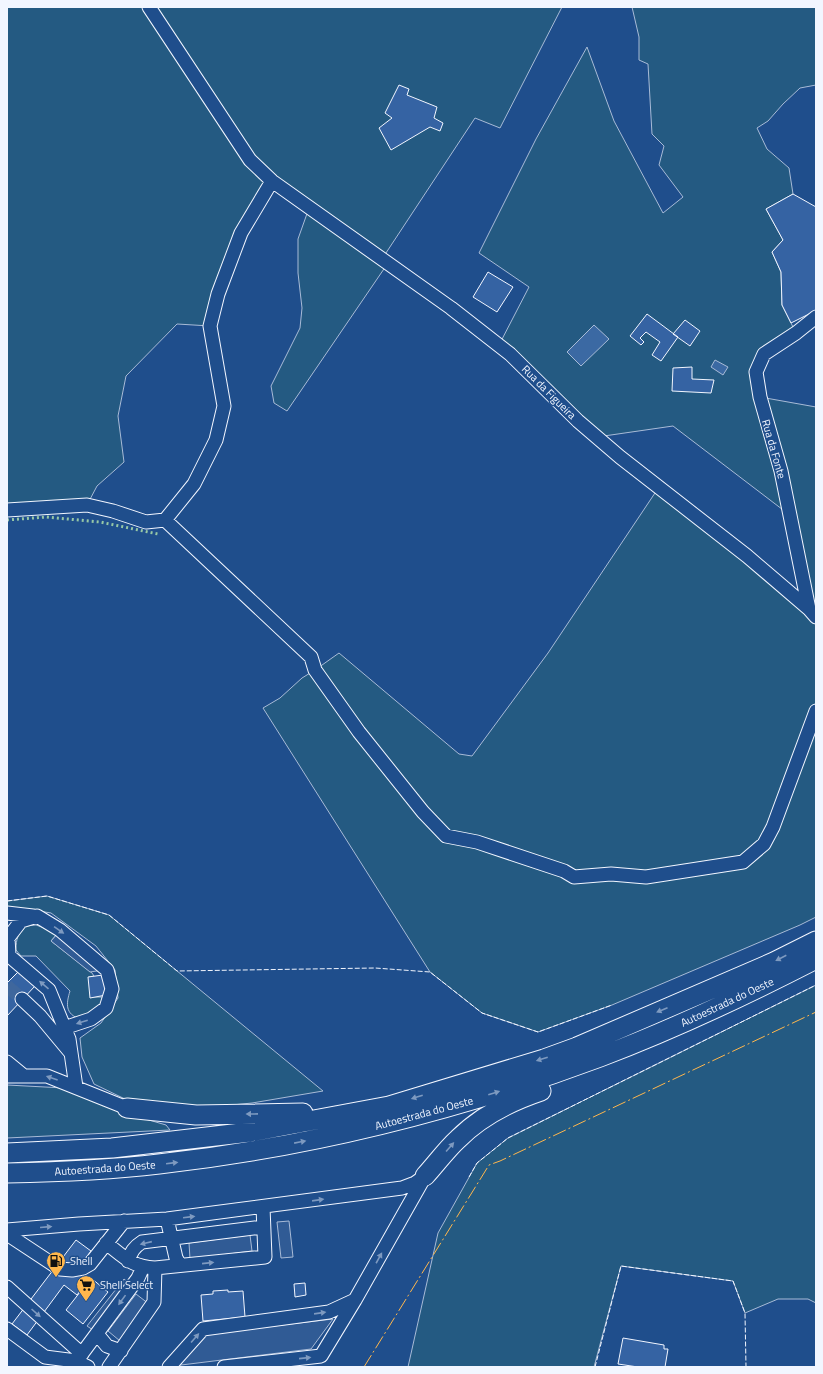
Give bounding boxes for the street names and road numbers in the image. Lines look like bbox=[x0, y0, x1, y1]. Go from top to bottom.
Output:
street label: Rua da Figueira bbox=[518, 361, 580, 423]
street label: Rua da Fonte bbox=[758, 417, 790, 481]
street label: Autoestrada do Oeste bbox=[678, 973, 777, 1031]
street label: Autoestrada do Oeste bbox=[373, 1092, 475, 1134]
street label: Autoestrada do Oeste bbox=[54, 1156, 156, 1180]

